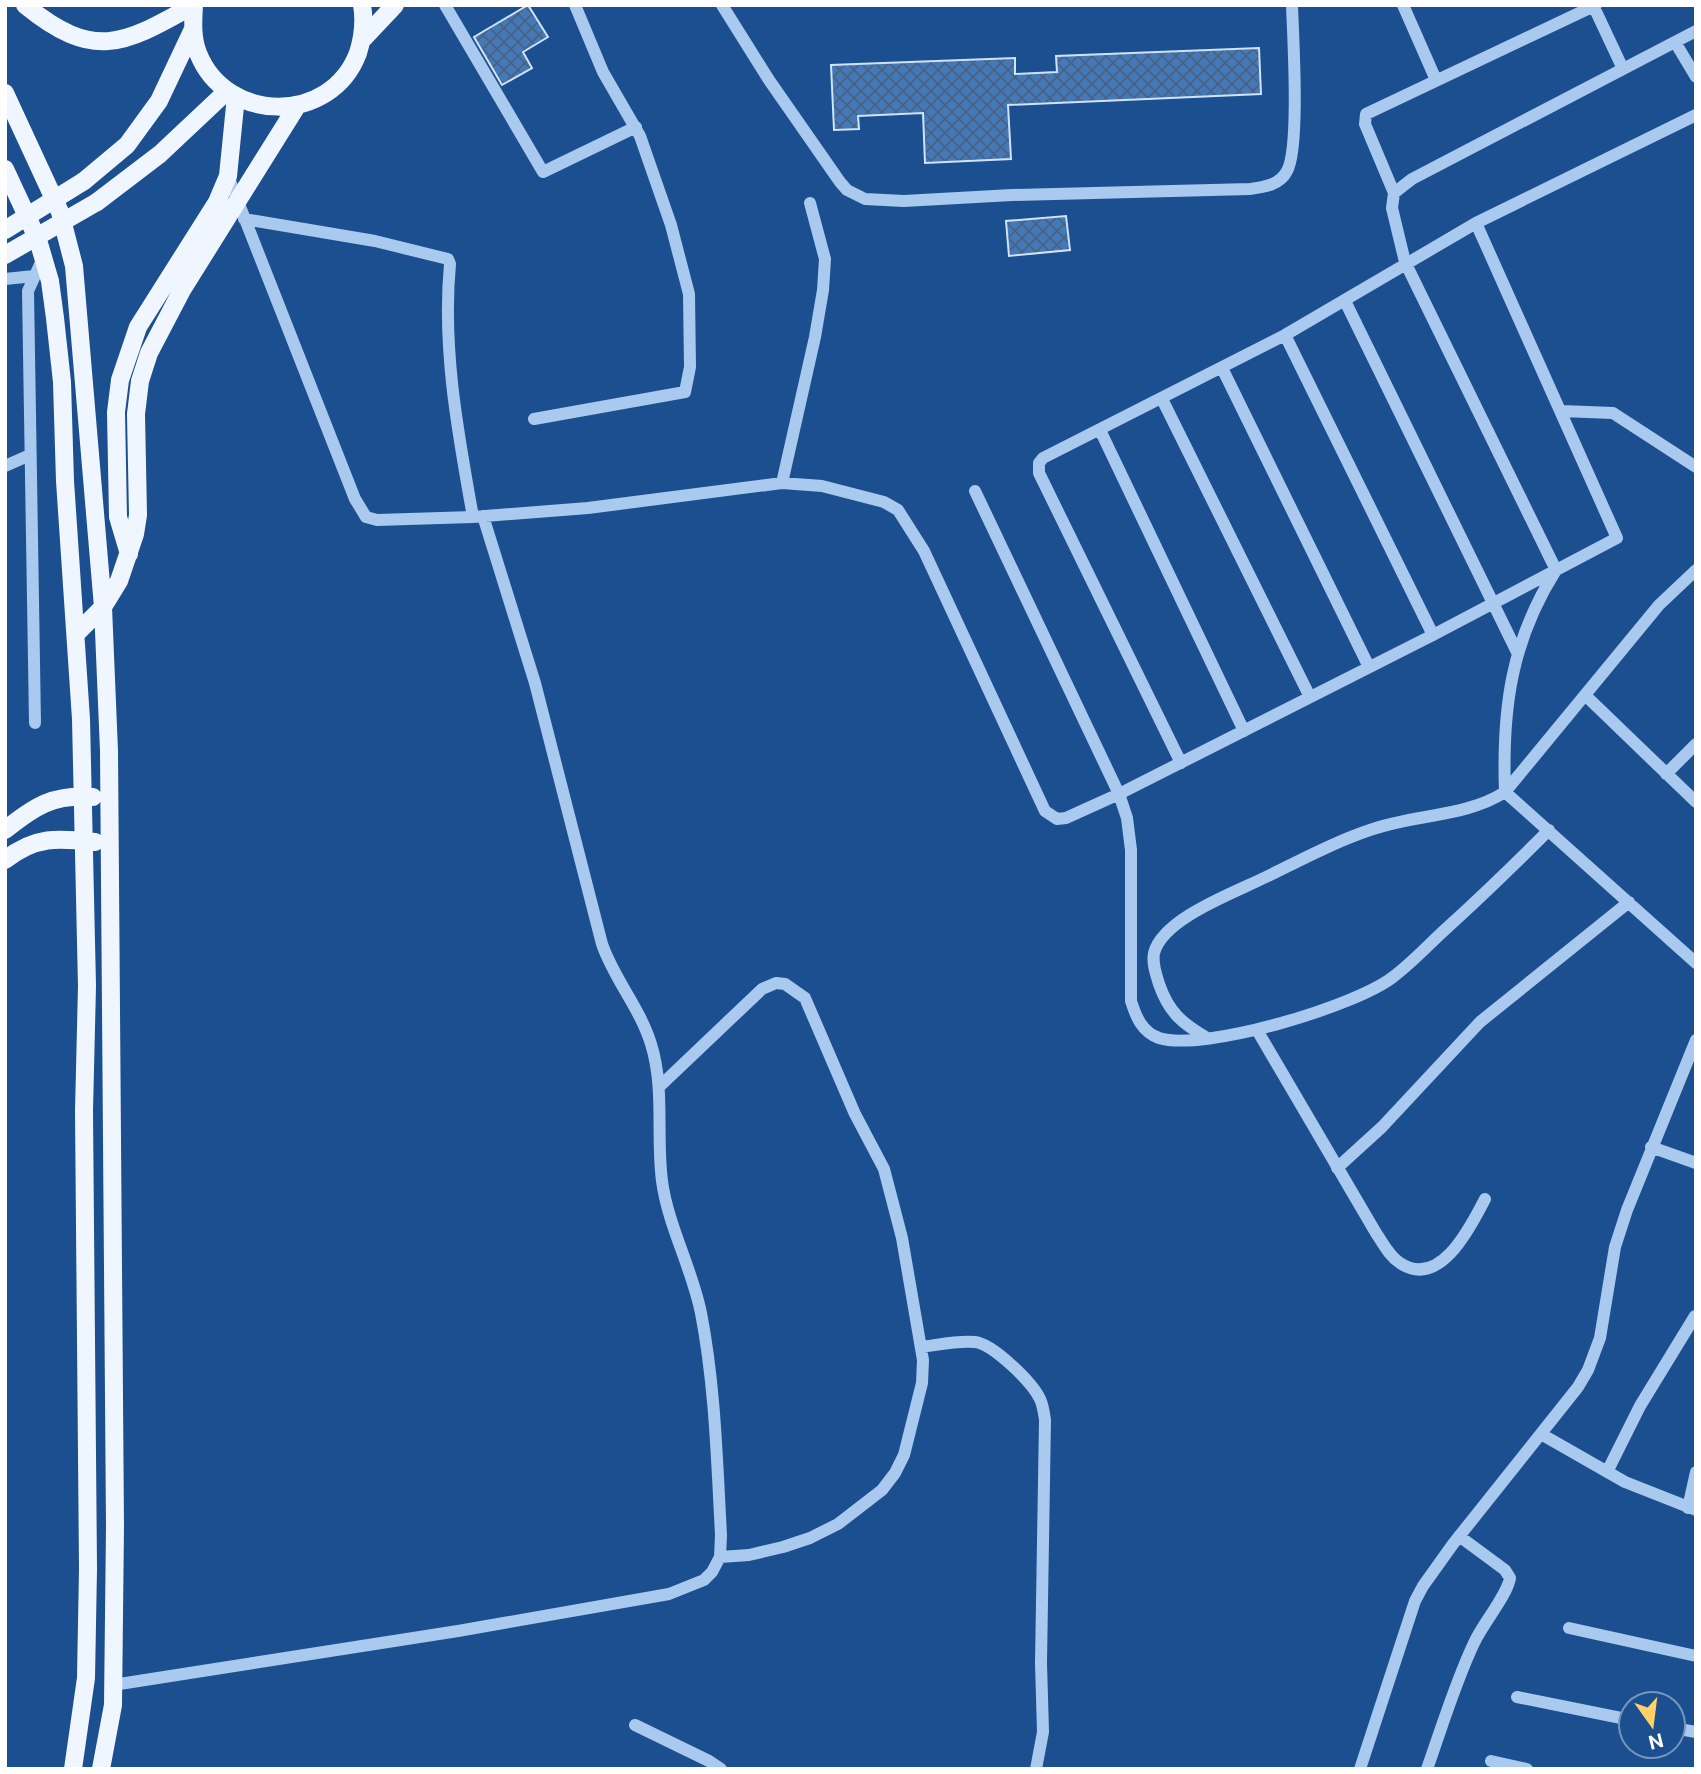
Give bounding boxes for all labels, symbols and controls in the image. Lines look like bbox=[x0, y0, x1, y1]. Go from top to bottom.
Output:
north arrow bbox=[1617, 1690, 1687, 1760]
text: N bbox=[1646, 1729, 1666, 1754]

